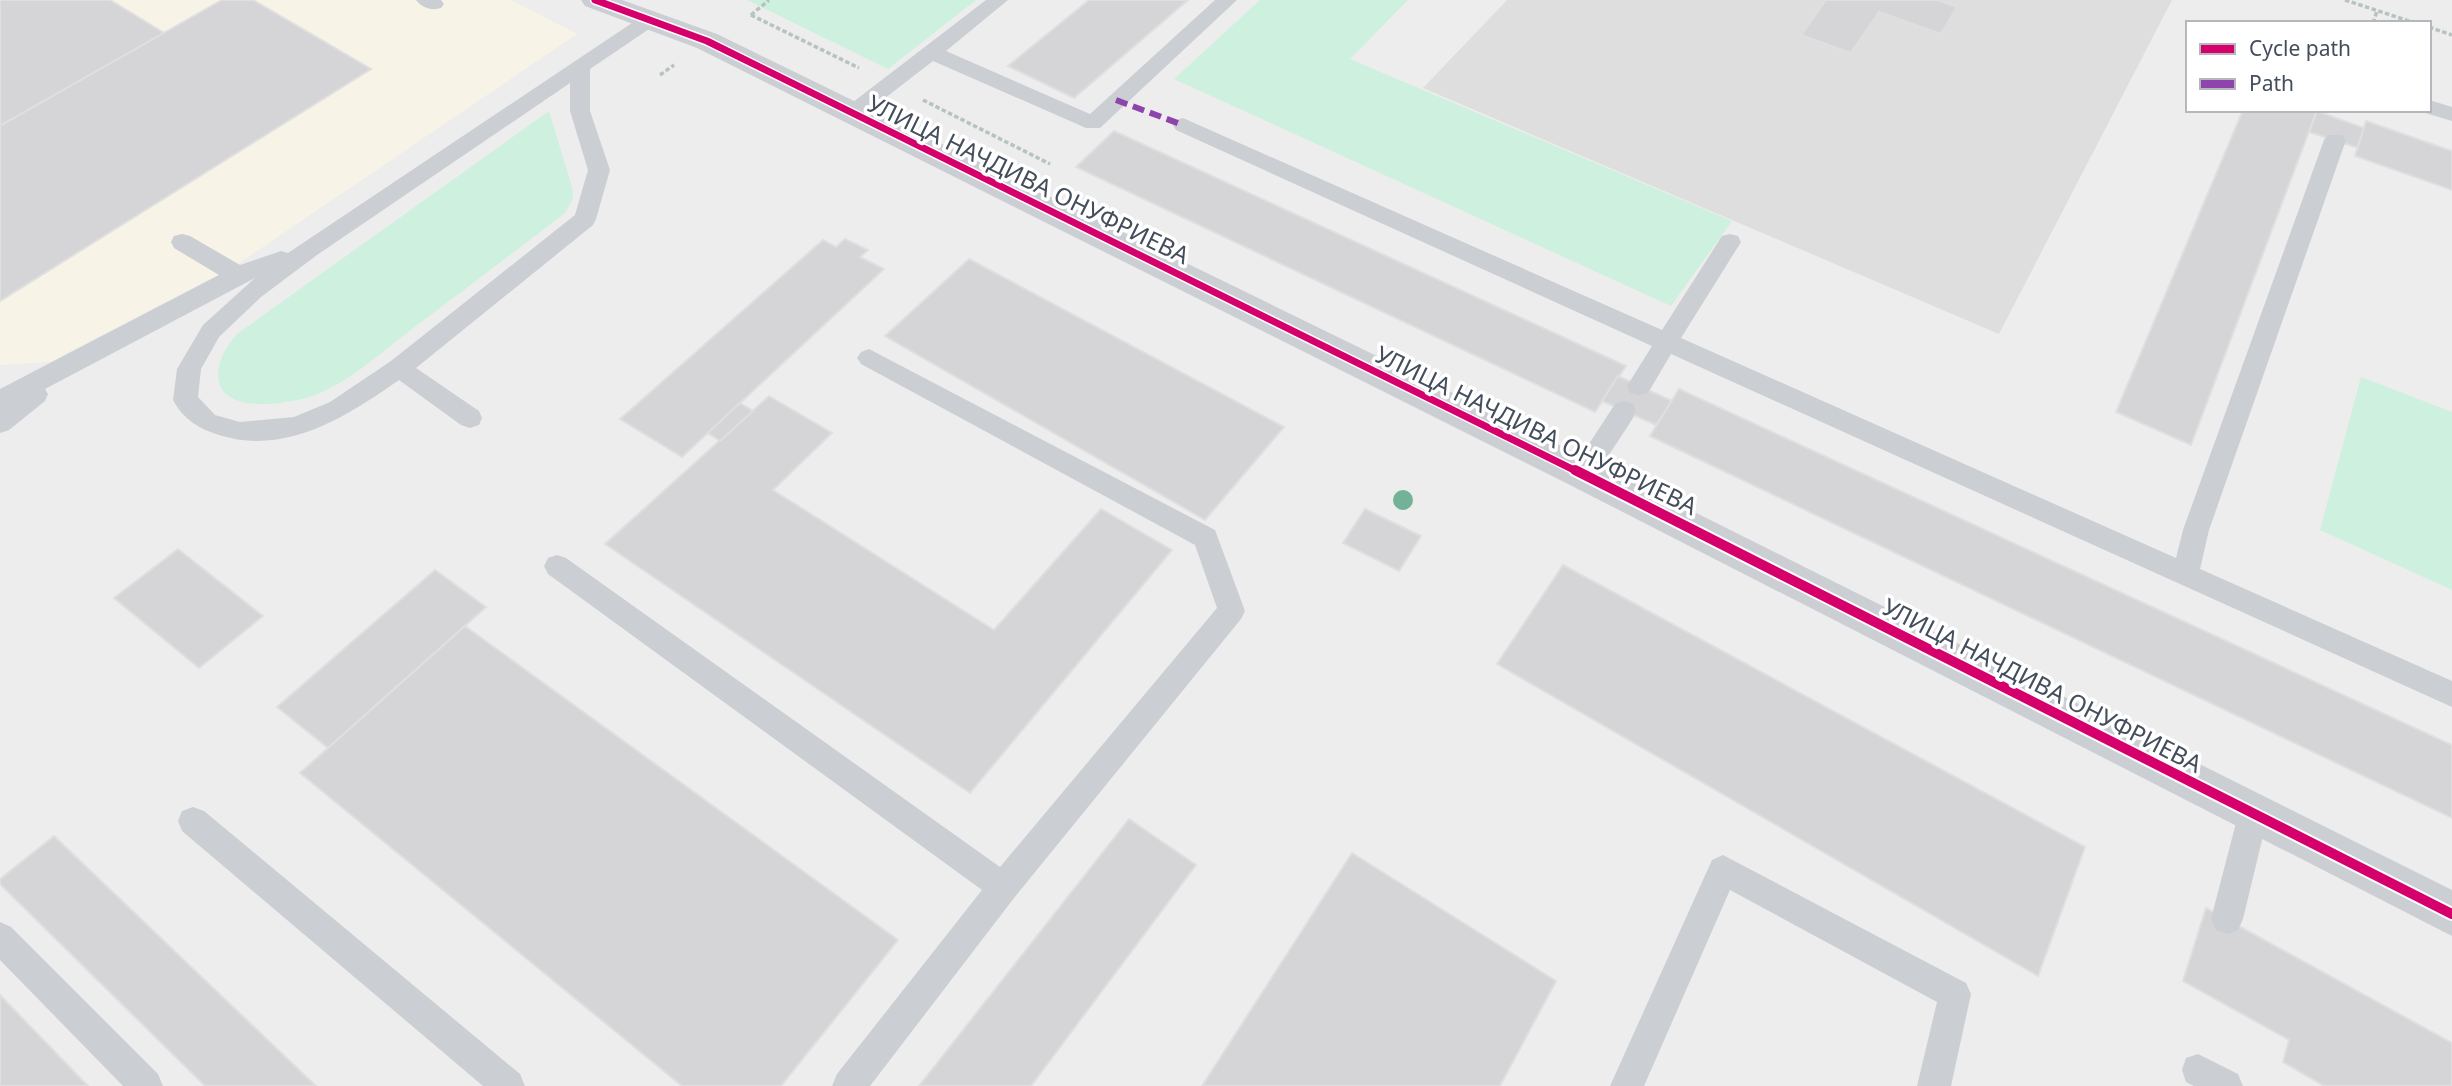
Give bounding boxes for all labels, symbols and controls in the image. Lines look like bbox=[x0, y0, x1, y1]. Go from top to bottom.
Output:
legend bbox=[2186, 21, 2431, 112]
text: Cycle path bbox=[2249, 34, 2351, 62]
text: Path bbox=[2249, 69, 2294, 97]
street label: УЛИЦА НАЧДИВА ОНУФРИЕВА bbox=[862, 86, 1196, 271]
street label: УЛИЦА НАЧДИВА ОНУФРИЕВА bbox=[1370, 337, 1704, 522]
street label: УЛИЦА НАЧДИВА ОНУФРИЕВА bbox=[1877, 590, 2209, 780]

